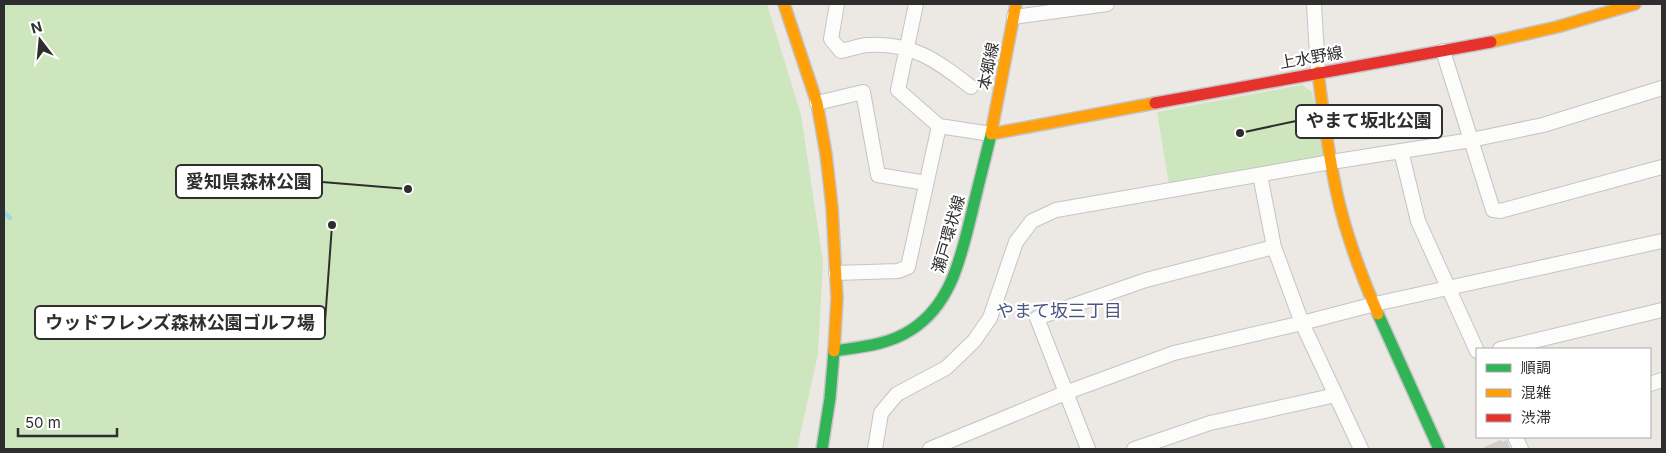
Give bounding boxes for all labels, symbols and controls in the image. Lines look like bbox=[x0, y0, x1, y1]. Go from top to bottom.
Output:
north arrow bbox=[15, 15, 65, 65]
text: N bbox=[29, 17, 44, 37]
street label: 本郷線 bbox=[974, 41, 1002, 91]
street label: 上水野線 bbox=[1278, 42, 1344, 72]
callout: やまて坂北公園 bbox=[1296, 105, 1442, 138]
text: やまて坂北公園 bbox=[1306, 110, 1432, 131]
callout: 愛知県森林公園 bbox=[176, 165, 322, 198]
text: 愛知県森林公園 bbox=[186, 171, 312, 192]
street label: 瀬戸環状線 bbox=[927, 193, 969, 275]
district label: やまて坂三丁目 bbox=[996, 300, 1122, 321]
callout: ウッドフレンズ森林公園ゴルフ場 bbox=[35, 306, 325, 339]
text: ウッドフレンズ森林公園ゴルフ場 bbox=[45, 312, 315, 333]
legend bbox=[1476, 348, 1651, 438]
text: 順調 bbox=[1521, 358, 1551, 377]
text: 混雑 bbox=[1521, 383, 1551, 402]
scale bar bbox=[18, 406, 116, 438]
text: 渋滞 bbox=[1521, 408, 1551, 427]
text: 50 m bbox=[25, 413, 61, 432]

